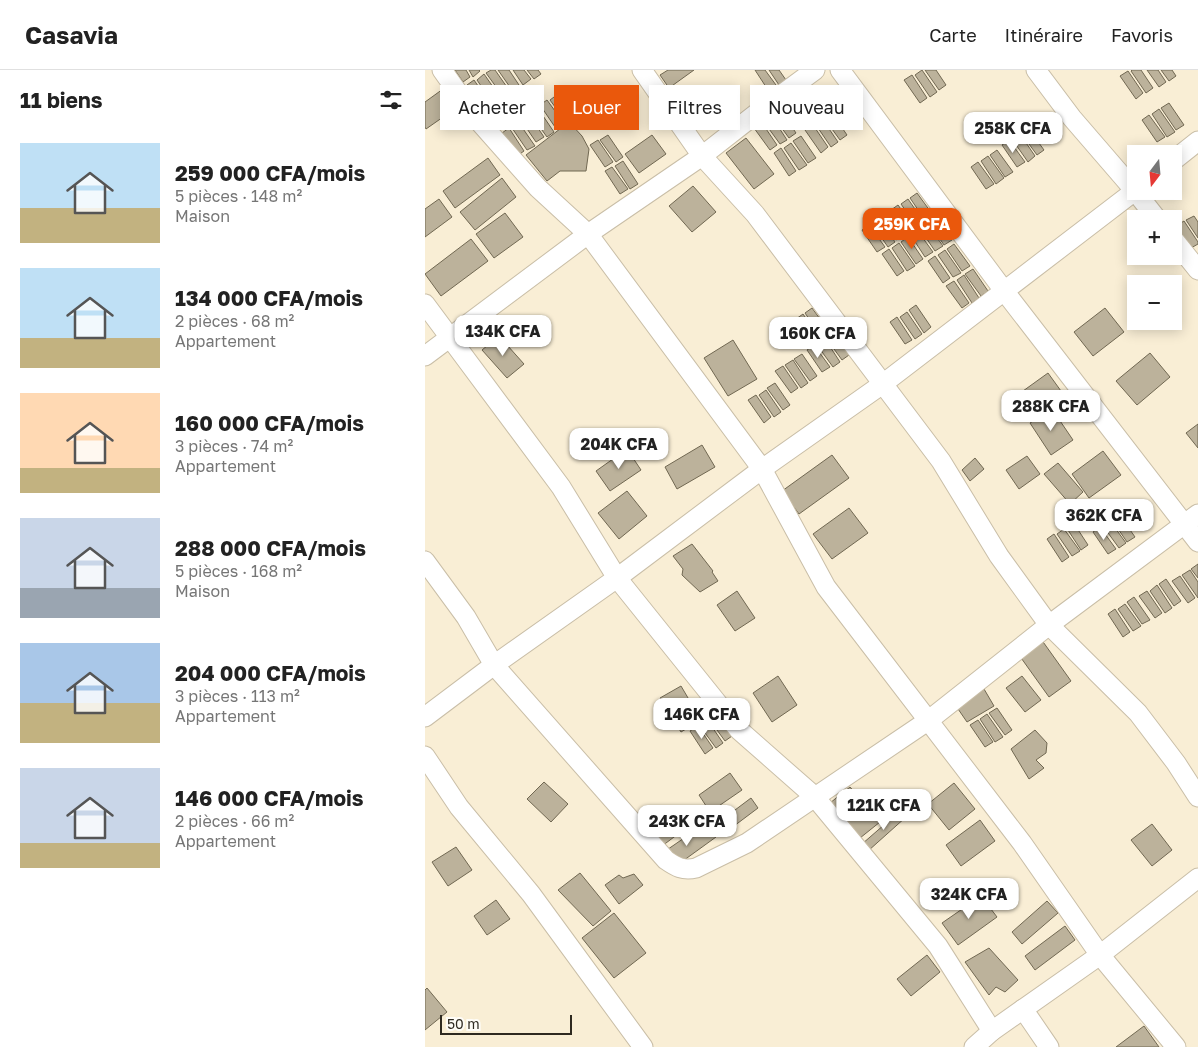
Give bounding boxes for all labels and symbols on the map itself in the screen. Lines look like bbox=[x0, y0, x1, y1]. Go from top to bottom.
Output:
pin: 258K CFA bbox=[961, 112, 1065, 154]
north arrow bbox=[1127, 145, 1183, 200]
pin: 259K CFA bbox=[860, 208, 964, 250]
pin: 134K CFA bbox=[451, 314, 555, 357]
pin: 160K CFA bbox=[766, 316, 870, 359]
pin: 288K CFA bbox=[999, 390, 1103, 432]
pin: 204K CFA bbox=[567, 428, 671, 470]
pin: 362K CFA bbox=[1052, 498, 1156, 541]
pin: 146K CFA bbox=[650, 698, 754, 740]
pin: 121K CFA bbox=[832, 788, 936, 831]
pin: 243K CFA bbox=[635, 804, 739, 847]
pin: 324K CFA bbox=[917, 878, 1021, 920]
scale bar bbox=[440, 1012, 573, 1035]

